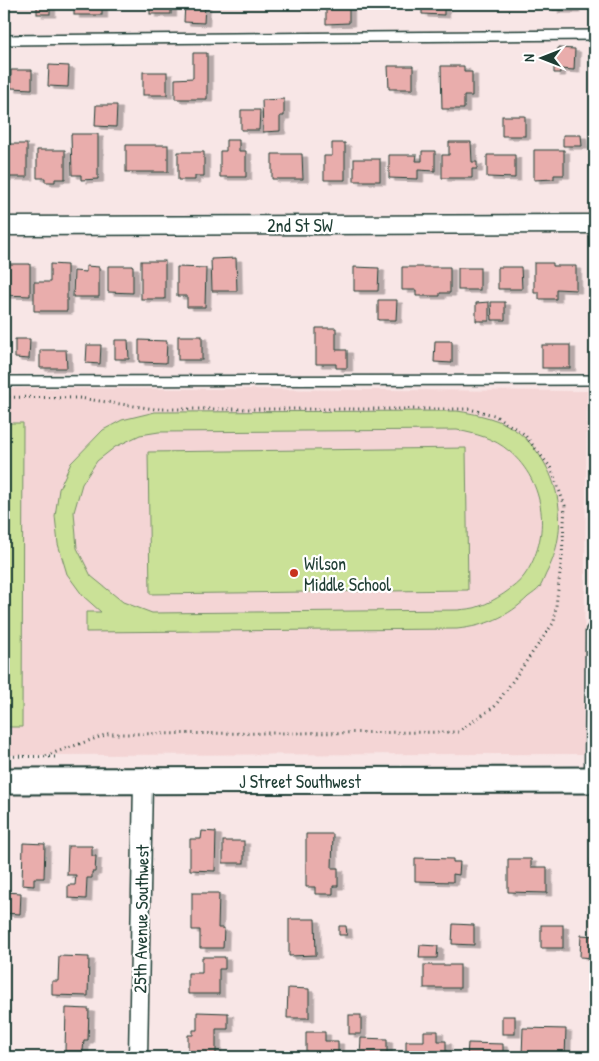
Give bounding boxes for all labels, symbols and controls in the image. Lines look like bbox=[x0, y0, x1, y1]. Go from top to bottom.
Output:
north arrow bbox=[516, 32, 566, 82]
text: N bbox=[519, 54, 538, 62]
street label: 2nd St SW bbox=[267, 213, 333, 238]
place label: Wilson Middle School bbox=[304, 551, 391, 597]
marker: Wilson Middle School bbox=[288, 567, 300, 579]
street label: J Street Southwest bbox=[239, 769, 362, 794]
street label: 25th Avenue Southwest bbox=[127, 844, 155, 994]

